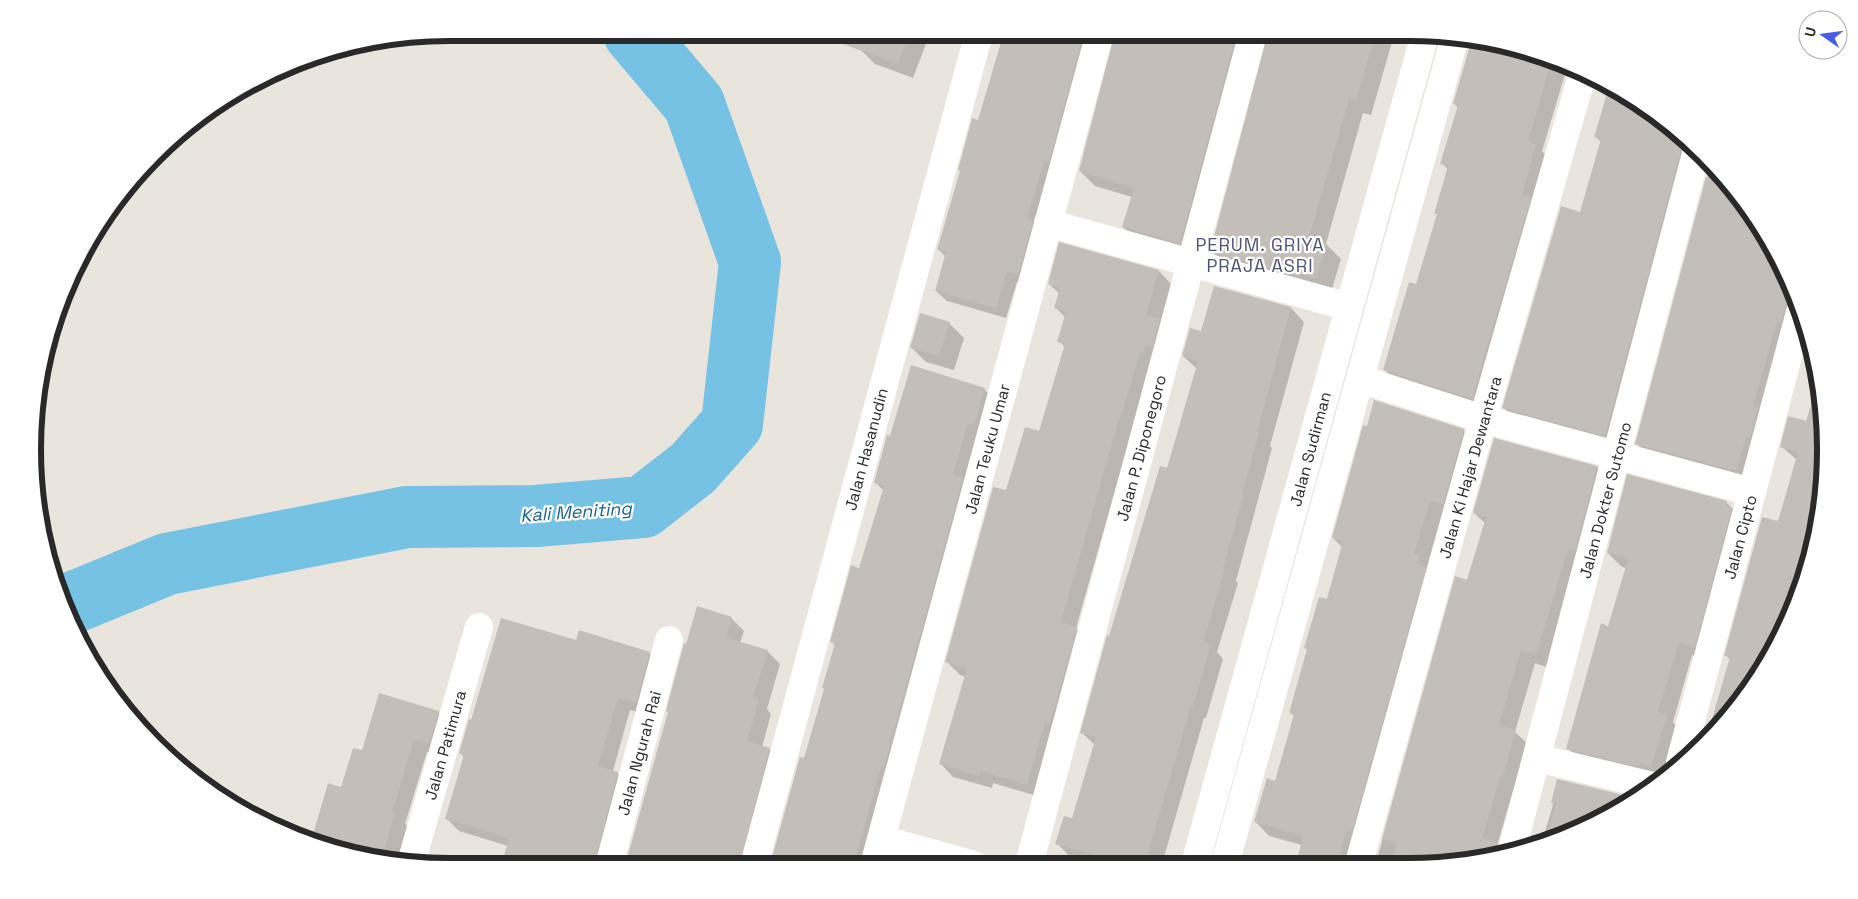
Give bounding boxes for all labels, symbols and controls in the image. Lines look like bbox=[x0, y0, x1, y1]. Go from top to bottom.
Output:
north arrow bbox=[1798, 10, 1848, 60]
text: U bbox=[1801, 25, 1820, 39]
district label: PERUM. GRIYA PRAJA ASRI bbox=[1195, 233, 1325, 277]
street label: Jalan P. Diponegoro bbox=[1112, 373, 1171, 524]
street label: Jalan Ki Hajar Dewantara bbox=[1434, 373, 1507, 561]
street label: Jalan Teuku Umar bbox=[960, 382, 1015, 517]
street label: Jalan Hasanudin bbox=[840, 386, 893, 513]
street label: Jalan Sudirman bbox=[1285, 389, 1336, 509]
street label: Jalan Dokter Sutomo bbox=[1574, 419, 1637, 581]
street label: Jalan Cipto bbox=[1719, 493, 1762, 582]
water label: Kali Meniting bbox=[519, 496, 634, 527]
street label: Jalan Patimura bbox=[420, 688, 471, 802]
street label: Jalan Ngurah Rai bbox=[613, 689, 666, 818]

